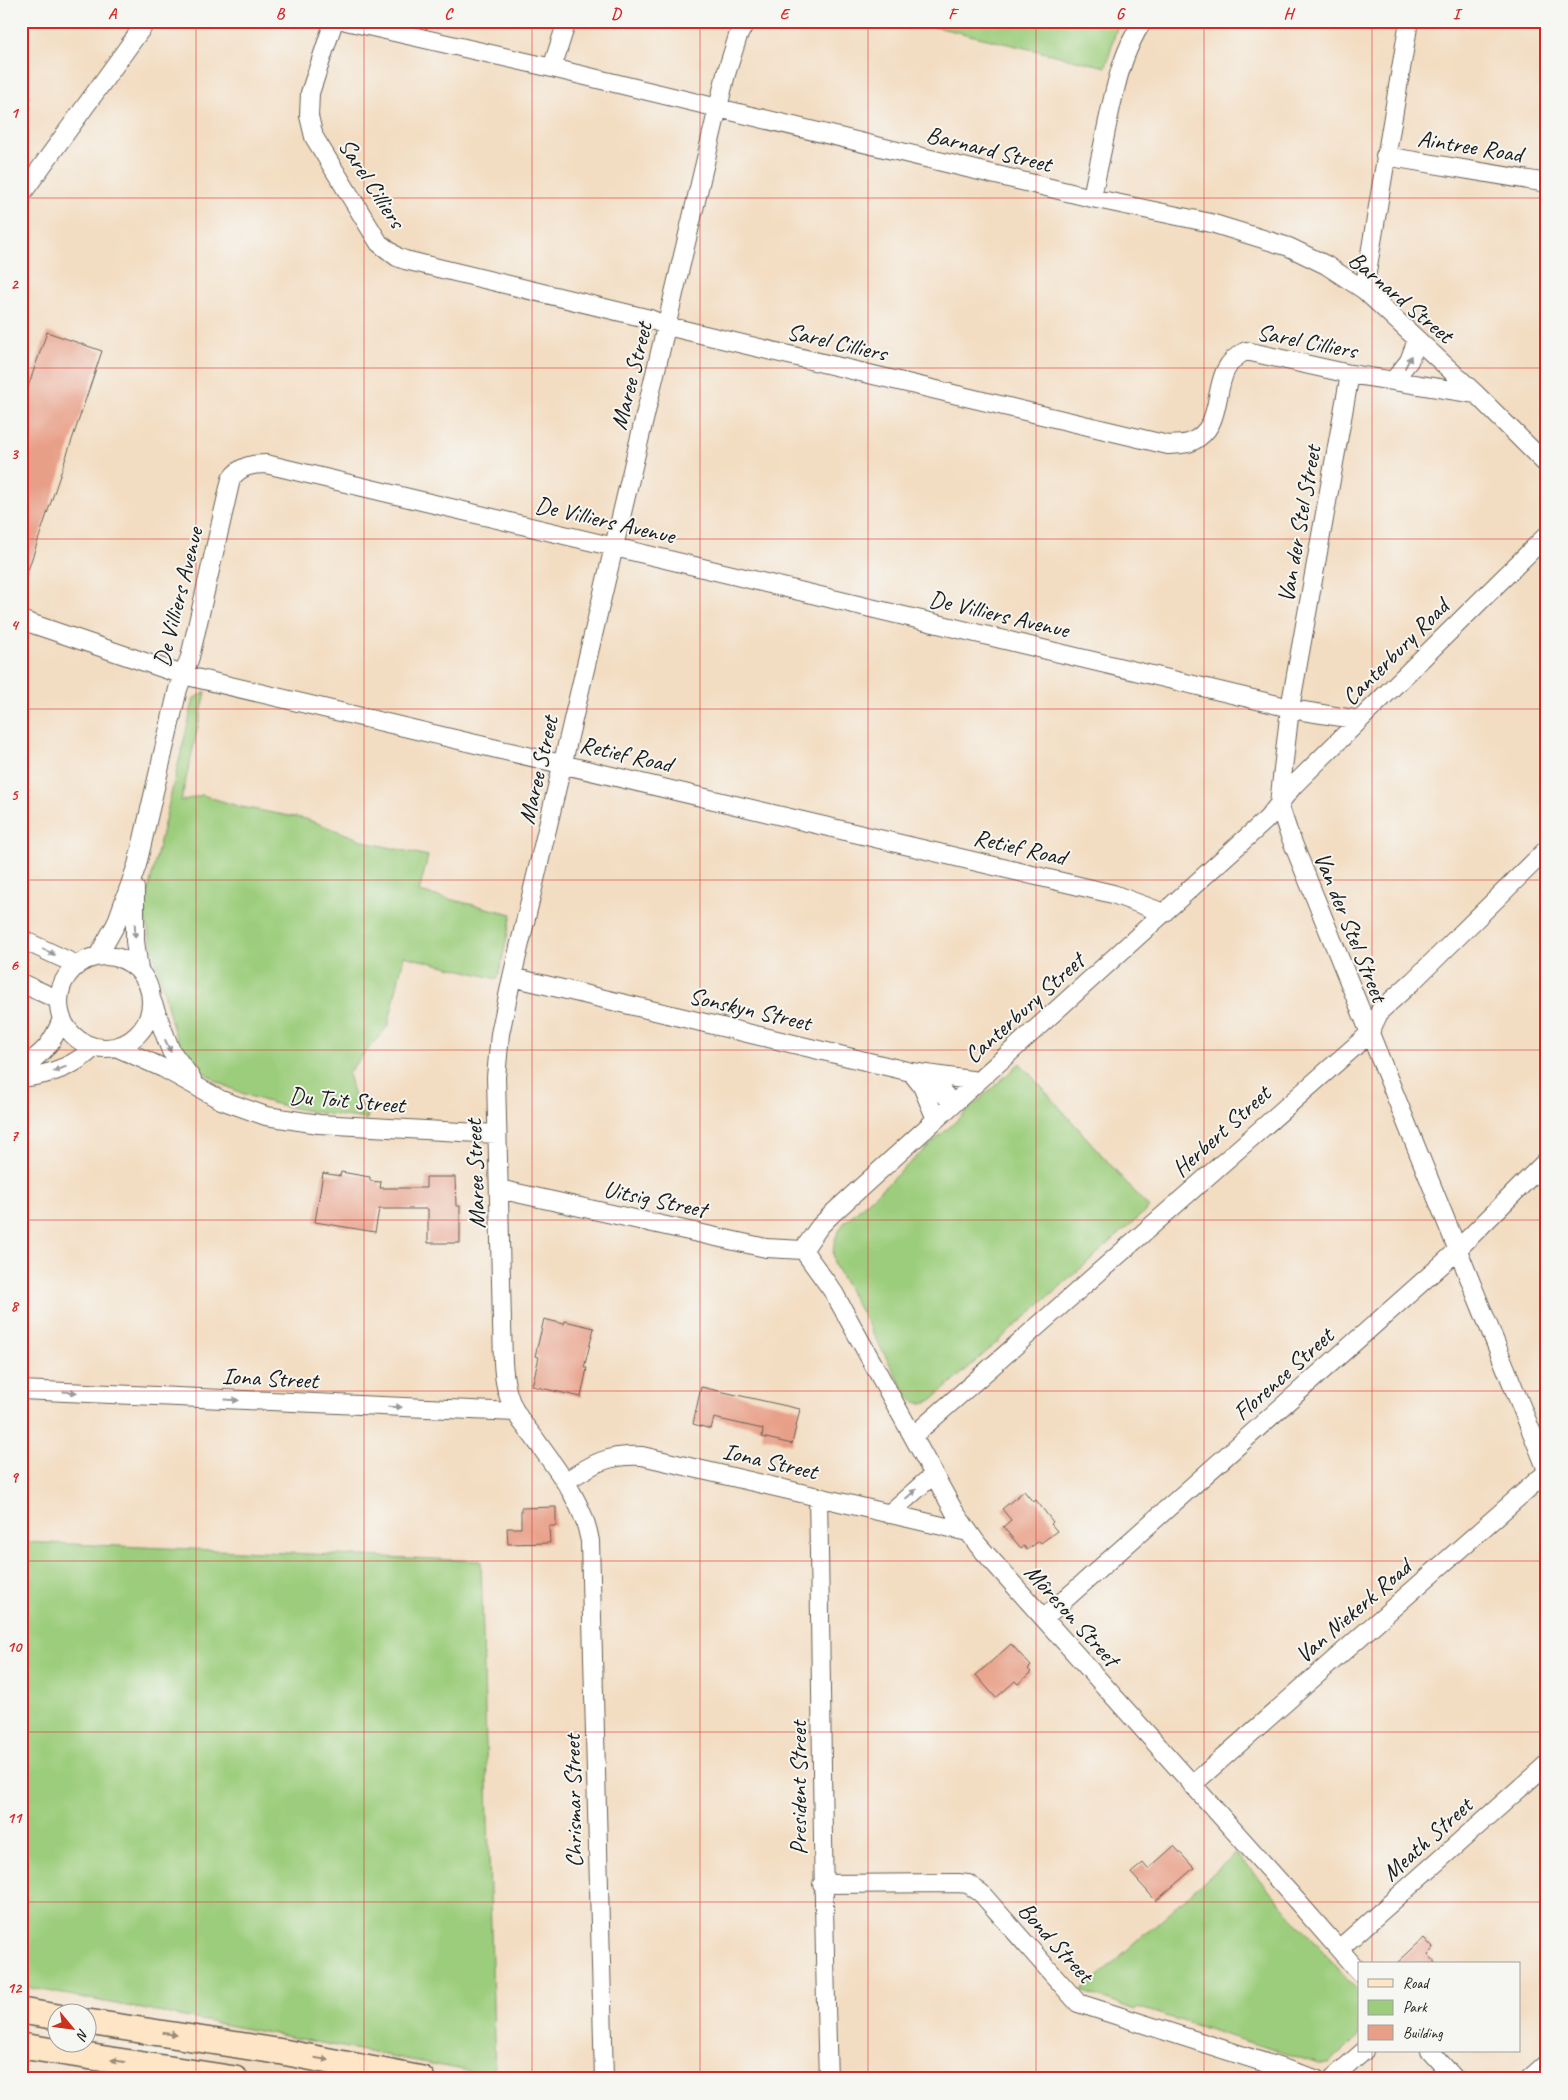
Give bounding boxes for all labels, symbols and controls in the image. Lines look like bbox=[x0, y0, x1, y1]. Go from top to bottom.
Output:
text: A bbox=[108, 4, 118, 24]
text: B bbox=[276, 4, 286, 24]
text: C bbox=[444, 4, 454, 24]
text: D bbox=[611, 4, 622, 24]
text: E bbox=[780, 4, 791, 24]
text: F bbox=[948, 4, 959, 24]
text: G bbox=[1116, 4, 1126, 24]
text: H bbox=[1283, 4, 1295, 24]
text: I bbox=[1453, 4, 1463, 24]
text: 1 bbox=[10, 103, 19, 123]
street label: Barnard Street bbox=[923, 119, 1057, 179]
street label: Aintree Road bbox=[1416, 123, 1528, 170]
street label: Sarel Cilliers bbox=[332, 132, 413, 235]
street label: Barnard Street bbox=[1342, 244, 1461, 351]
text: 2 bbox=[10, 274, 19, 294]
street label: Sarel Cilliers bbox=[784, 316, 892, 368]
street label: Maree Street bbox=[603, 317, 659, 433]
street label: Sarel Cilliers bbox=[1254, 317, 1361, 366]
one-way arrow bbox=[1404, 355, 1412, 369]
street label: Van der Stel Street bbox=[1270, 441, 1328, 605]
text: 3 bbox=[10, 444, 19, 464]
street label: De Villiers Avenue bbox=[532, 489, 680, 551]
street label: De Villiers Avenue bbox=[146, 522, 210, 670]
street label: De Villiers Avenue bbox=[926, 583, 1074, 645]
street label: Canterbury Road bbox=[1335, 590, 1457, 712]
text: 4 bbox=[10, 615, 19, 635]
street label: Maree Street bbox=[511, 711, 565, 827]
street label: Retief Road bbox=[577, 729, 678, 780]
text: 5 bbox=[11, 785, 20, 805]
street label: Retief Road bbox=[971, 822, 1072, 873]
street label: Van der Stel Street bbox=[1307, 848, 1395, 1008]
one-way arrow bbox=[131, 924, 139, 940]
street label: Canterbury Street bbox=[958, 944, 1092, 1070]
one-way arrow bbox=[42, 948, 56, 956]
text: 6 bbox=[10, 955, 19, 975]
street label: Sonskyn Street bbox=[686, 980, 816, 1038]
one-way arrow bbox=[165, 1039, 173, 1053]
one-way arrow bbox=[53, 1066, 68, 1073]
street label: Herbert Street bbox=[1165, 1078, 1278, 1183]
street label: Du Toit Street bbox=[288, 1080, 408, 1120]
street label: Maree Street bbox=[458, 1117, 492, 1229]
text: 7 bbox=[10, 1126, 19, 1146]
street label: Uitsig Street bbox=[601, 1174, 712, 1225]
text: 8 bbox=[10, 1296, 19, 1316]
street label: Florence Street bbox=[1226, 1320, 1341, 1427]
street label: Iona Street bbox=[221, 1361, 321, 1396]
one-way arrow bbox=[62, 1388, 78, 1396]
one-way arrow bbox=[225, 1396, 241, 1404]
one-way arrow bbox=[387, 1403, 403, 1411]
street label: Iona Street bbox=[720, 1436, 822, 1487]
text: 9 bbox=[10, 1467, 19, 1487]
one-way arrow bbox=[905, 1488, 917, 1500]
street label: Van Niekerk Road bbox=[1289, 1550, 1420, 1669]
street label: Môreson Street bbox=[1018, 1558, 1128, 1675]
text: 10 bbox=[7, 1637, 23, 1657]
street label: President Street bbox=[783, 1719, 813, 1855]
street label: Chrismar Street bbox=[557, 1732, 589, 1868]
street label: Meath Street bbox=[1376, 1789, 1480, 1887]
text: 11 bbox=[7, 1808, 23, 1828]
street label: Bond Street bbox=[1012, 1895, 1102, 1990]
legend bbox=[1358, 1962, 1520, 2052]
text: Road bbox=[1403, 1974, 1430, 1993]
text: 12 bbox=[7, 1978, 23, 1998]
text: Park bbox=[1403, 1998, 1428, 2017]
north arrow bbox=[48, 2002, 98, 2052]
text: Building bbox=[1403, 2024, 1443, 2043]
text: N bbox=[72, 2026, 92, 2044]
one-way arrow bbox=[163, 2031, 179, 2039]
one-way arrow bbox=[314, 2056, 330, 2064]
one-way arrow bbox=[110, 2057, 126, 2065]

